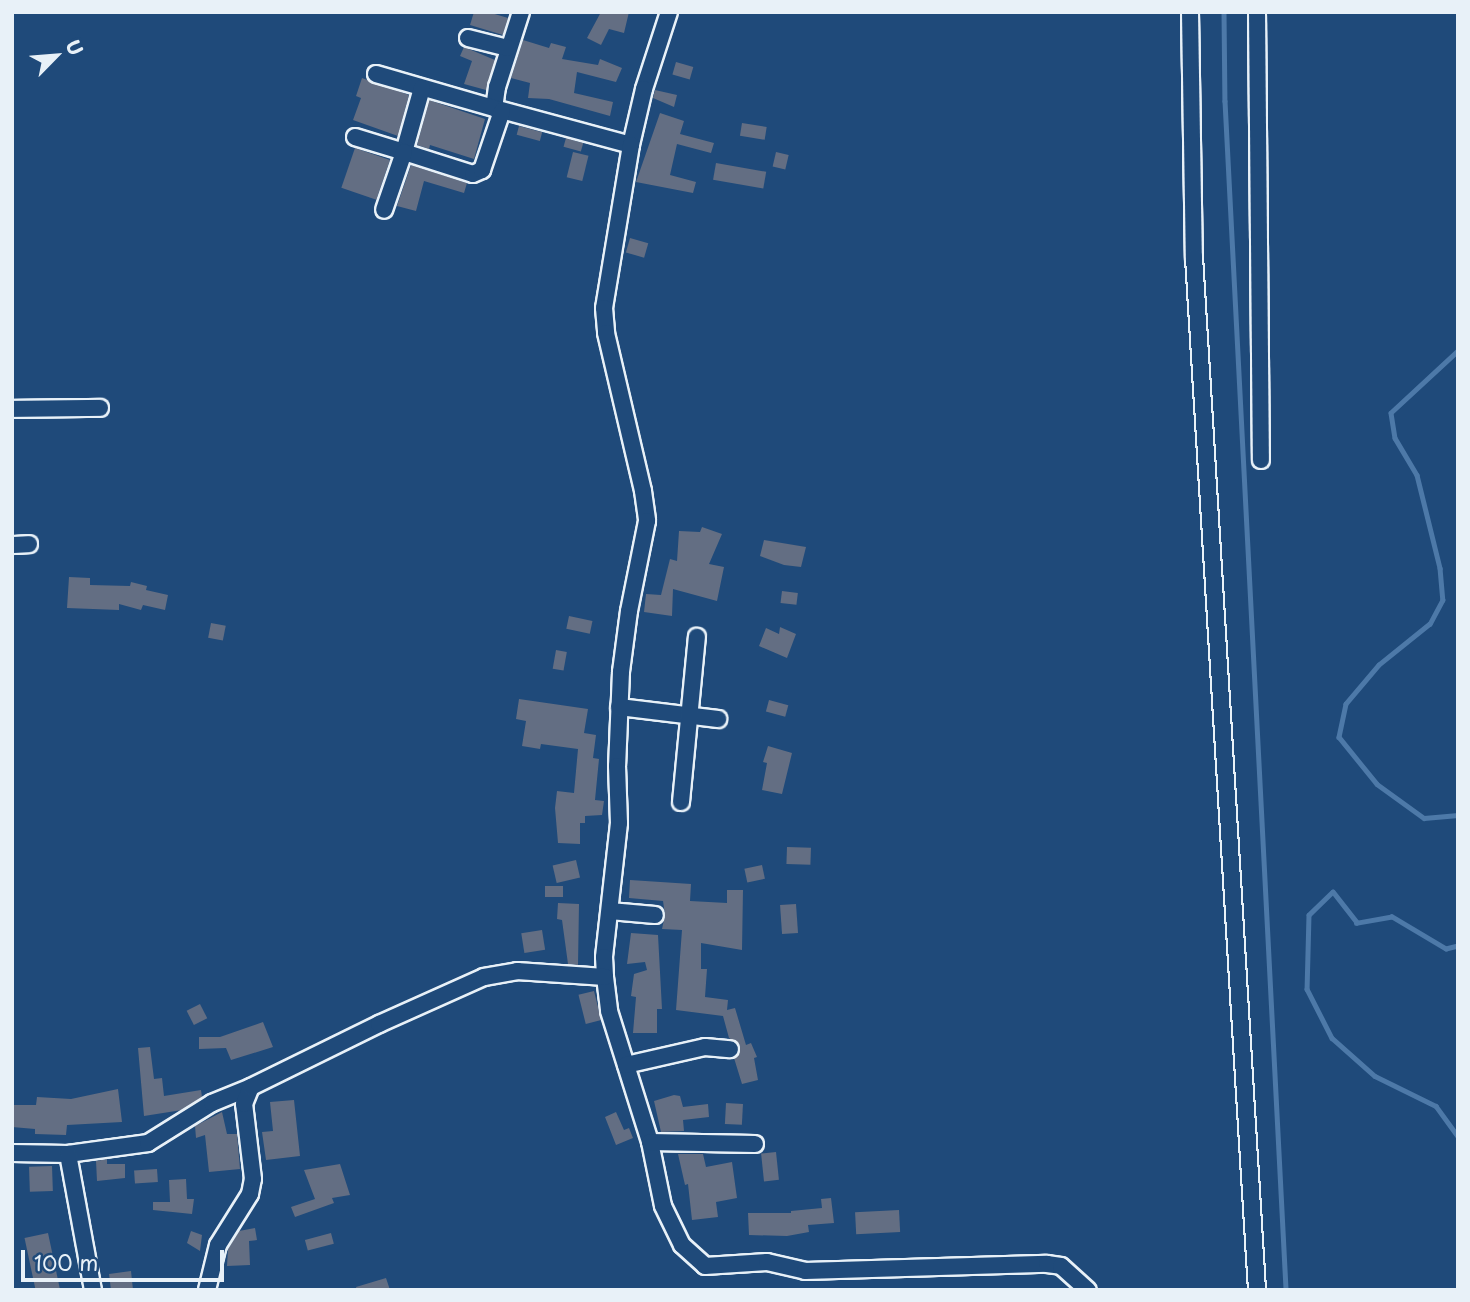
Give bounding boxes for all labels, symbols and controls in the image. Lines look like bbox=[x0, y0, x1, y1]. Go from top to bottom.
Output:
north arrow bbox=[21, 21, 91, 91]
text: U bbox=[59, 35, 91, 60]
scale bar bbox=[24, 1236, 228, 1280]
text: 100 m bbox=[34, 1246, 98, 1278]

